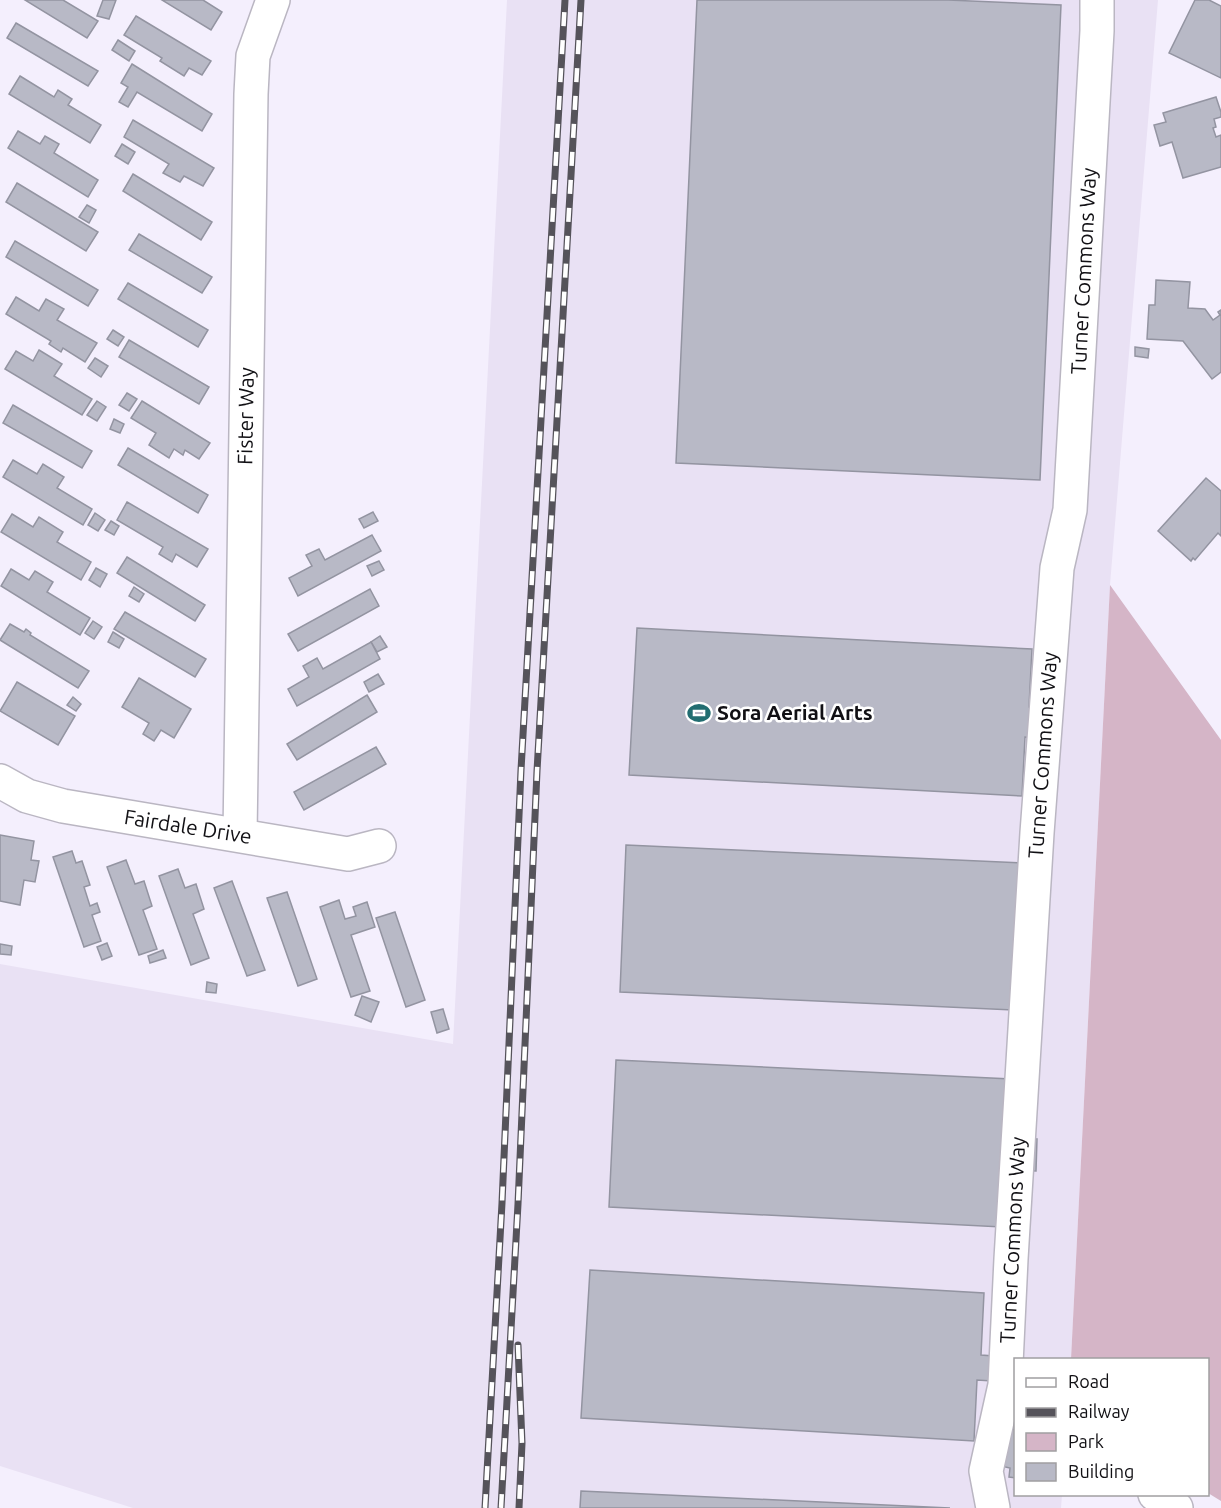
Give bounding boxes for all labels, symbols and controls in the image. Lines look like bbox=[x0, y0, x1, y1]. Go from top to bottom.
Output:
street label: Turner Commons Way bbox=[1066, 167, 1100, 375]
street label: Fister Way bbox=[232, 367, 258, 465]
street label: Turner Commons Way bbox=[1023, 651, 1061, 859]
sports icon: Sora Aerial Arts bbox=[686, 700, 712, 726]
place label: Sora Aerial Arts bbox=[717, 700, 873, 724]
street label: Fairdale Drive bbox=[123, 804, 254, 848]
street label: Turner Commons Way bbox=[995, 1136, 1029, 1344]
legend bbox=[1014, 1358, 1209, 1496]
text: Road bbox=[1068, 1371, 1110, 1391]
text: Railway bbox=[1068, 1401, 1130, 1421]
text: Park bbox=[1068, 1431, 1104, 1451]
text: Building bbox=[1068, 1461, 1134, 1481]

